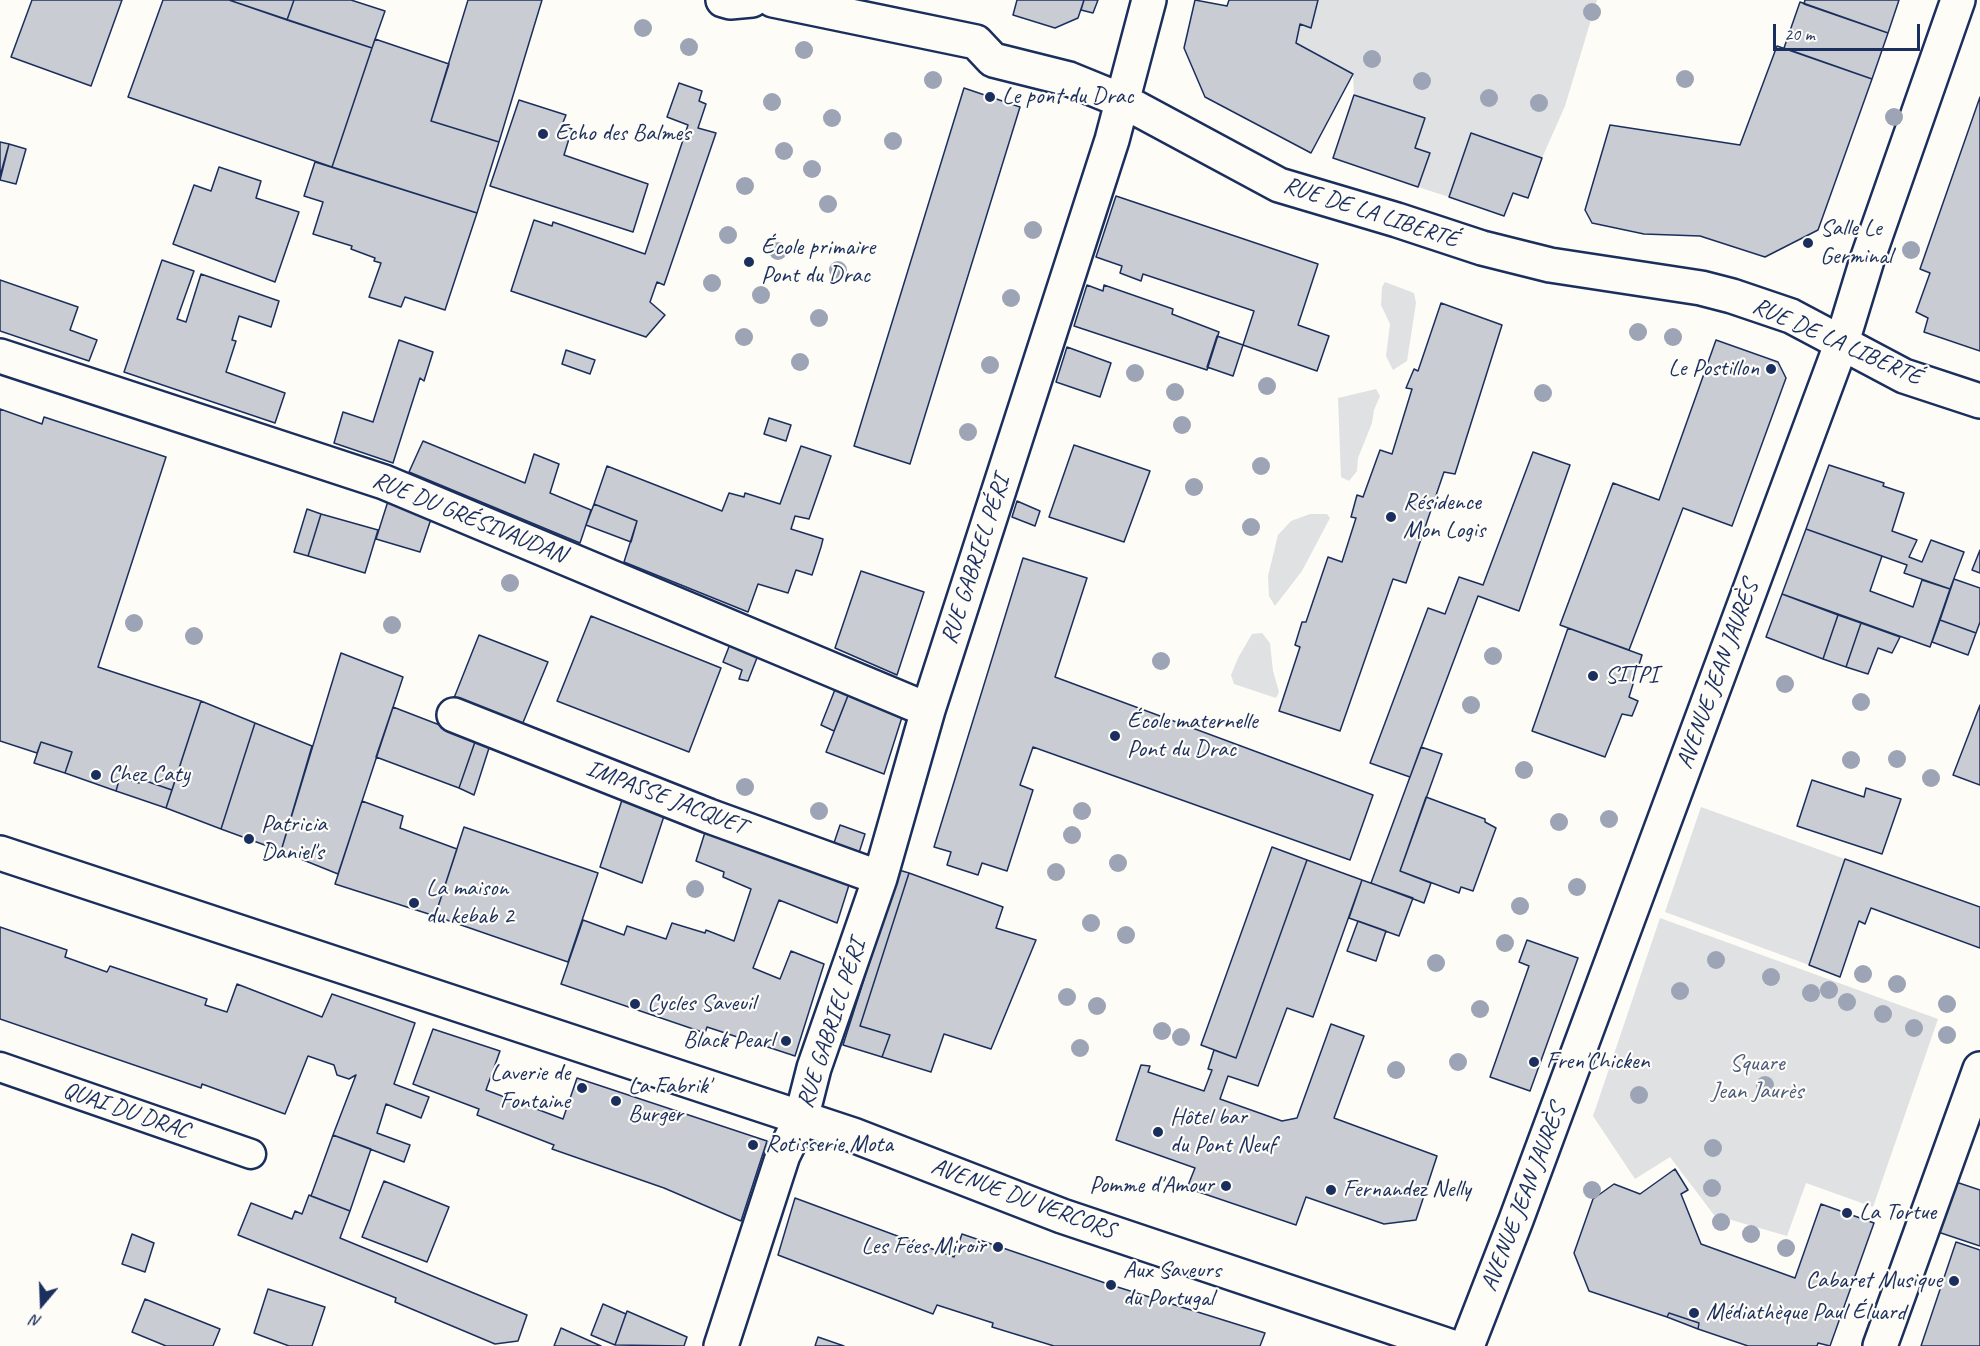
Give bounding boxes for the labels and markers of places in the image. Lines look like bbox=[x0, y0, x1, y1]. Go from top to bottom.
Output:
place label: Le pont du Drac bbox=[1002, 83, 1133, 111]
marker: Le pont du Drac bbox=[983, 90, 997, 104]
place label: Echo des Balmes bbox=[555, 120, 690, 148]
marker: Echo des Balmes bbox=[536, 127, 550, 141]
place label: Salle Le Germinal bbox=[1820, 215, 1892, 271]
place label: École primaire Pont du Drac bbox=[761, 234, 875, 290]
marker: Salle Le Germinal bbox=[1801, 236, 1815, 250]
marker: École primaire Pont du Drac bbox=[742, 255, 756, 269]
place label: Le Postillon bbox=[1668, 355, 1759, 383]
marker: Le Postillon bbox=[1764, 362, 1778, 376]
place label: Résidence Mon Logis bbox=[1403, 489, 1485, 545]
marker: Résidence Mon Logis bbox=[1384, 510, 1398, 524]
place label: SITPI bbox=[1605, 662, 1658, 690]
marker: SITPI bbox=[1586, 669, 1600, 683]
place label: École maternelle Pont du Drac bbox=[1127, 708, 1258, 764]
marker: École maternelle Pont du Drac bbox=[1108, 729, 1122, 743]
place label: Chez Caty bbox=[108, 761, 190, 789]
marker: Chez Caty bbox=[89, 768, 103, 782]
place label: Patricia Daniel's bbox=[261, 811, 327, 867]
marker: Patricia Daniel's bbox=[242, 832, 256, 846]
place label: La maison du kebab 2 bbox=[426, 875, 514, 931]
marker: La maison du kebab 2 bbox=[407, 896, 421, 910]
place label: Cycles Saveuil bbox=[647, 990, 755, 1018]
marker: Cycles Saveuil bbox=[628, 997, 642, 1011]
place label: Black Pearl bbox=[683, 1027, 774, 1055]
marker: Black Pearl bbox=[779, 1034, 793, 1048]
place label: Fren'Chicken bbox=[1546, 1048, 1649, 1076]
marker: Fren'Chicken bbox=[1527, 1055, 1541, 1069]
place label: Laverie de Fontaine bbox=[490, 1060, 570, 1116]
place label: La Fabrik' Burger bbox=[628, 1073, 710, 1129]
marker: Laverie de Fontaine bbox=[575, 1081, 589, 1095]
marker: La Fabrik' Burger bbox=[609, 1094, 623, 1108]
place label: Hôtel bar du Pont Neuf bbox=[1170, 1104, 1276, 1160]
marker: Hôtel bar du Pont Neuf bbox=[1151, 1125, 1165, 1139]
place label: Rotisserie Mota bbox=[765, 1131, 893, 1159]
marker: Rotisserie Mota bbox=[746, 1138, 760, 1152]
place label: Pomme d'Amour bbox=[1089, 1172, 1214, 1200]
place label: Fernandez Nelly bbox=[1343, 1176, 1471, 1204]
marker: Pomme d'Amour bbox=[1219, 1179, 1233, 1193]
marker: Fernandez Nelly bbox=[1324, 1183, 1338, 1197]
place label: La Tortue bbox=[1859, 1199, 1936, 1227]
marker: La Tortue bbox=[1840, 1206, 1854, 1220]
place label: Les Fées Miroir bbox=[861, 1233, 986, 1261]
marker: Les Fées Miroir bbox=[991, 1240, 1005, 1254]
place label: Aux Saveurs du Portugal bbox=[1123, 1257, 1221, 1313]
place label: Cabaret Musique bbox=[1806, 1267, 1942, 1295]
marker: Cabaret Musique bbox=[1947, 1274, 1961, 1288]
marker: Aux Saveurs du Portugal bbox=[1104, 1278, 1118, 1292]
place label: Médiathèque Paul Éluard bbox=[1706, 1299, 1906, 1327]
marker: Médiathèque Paul Éluard bbox=[1687, 1306, 1701, 1320]

